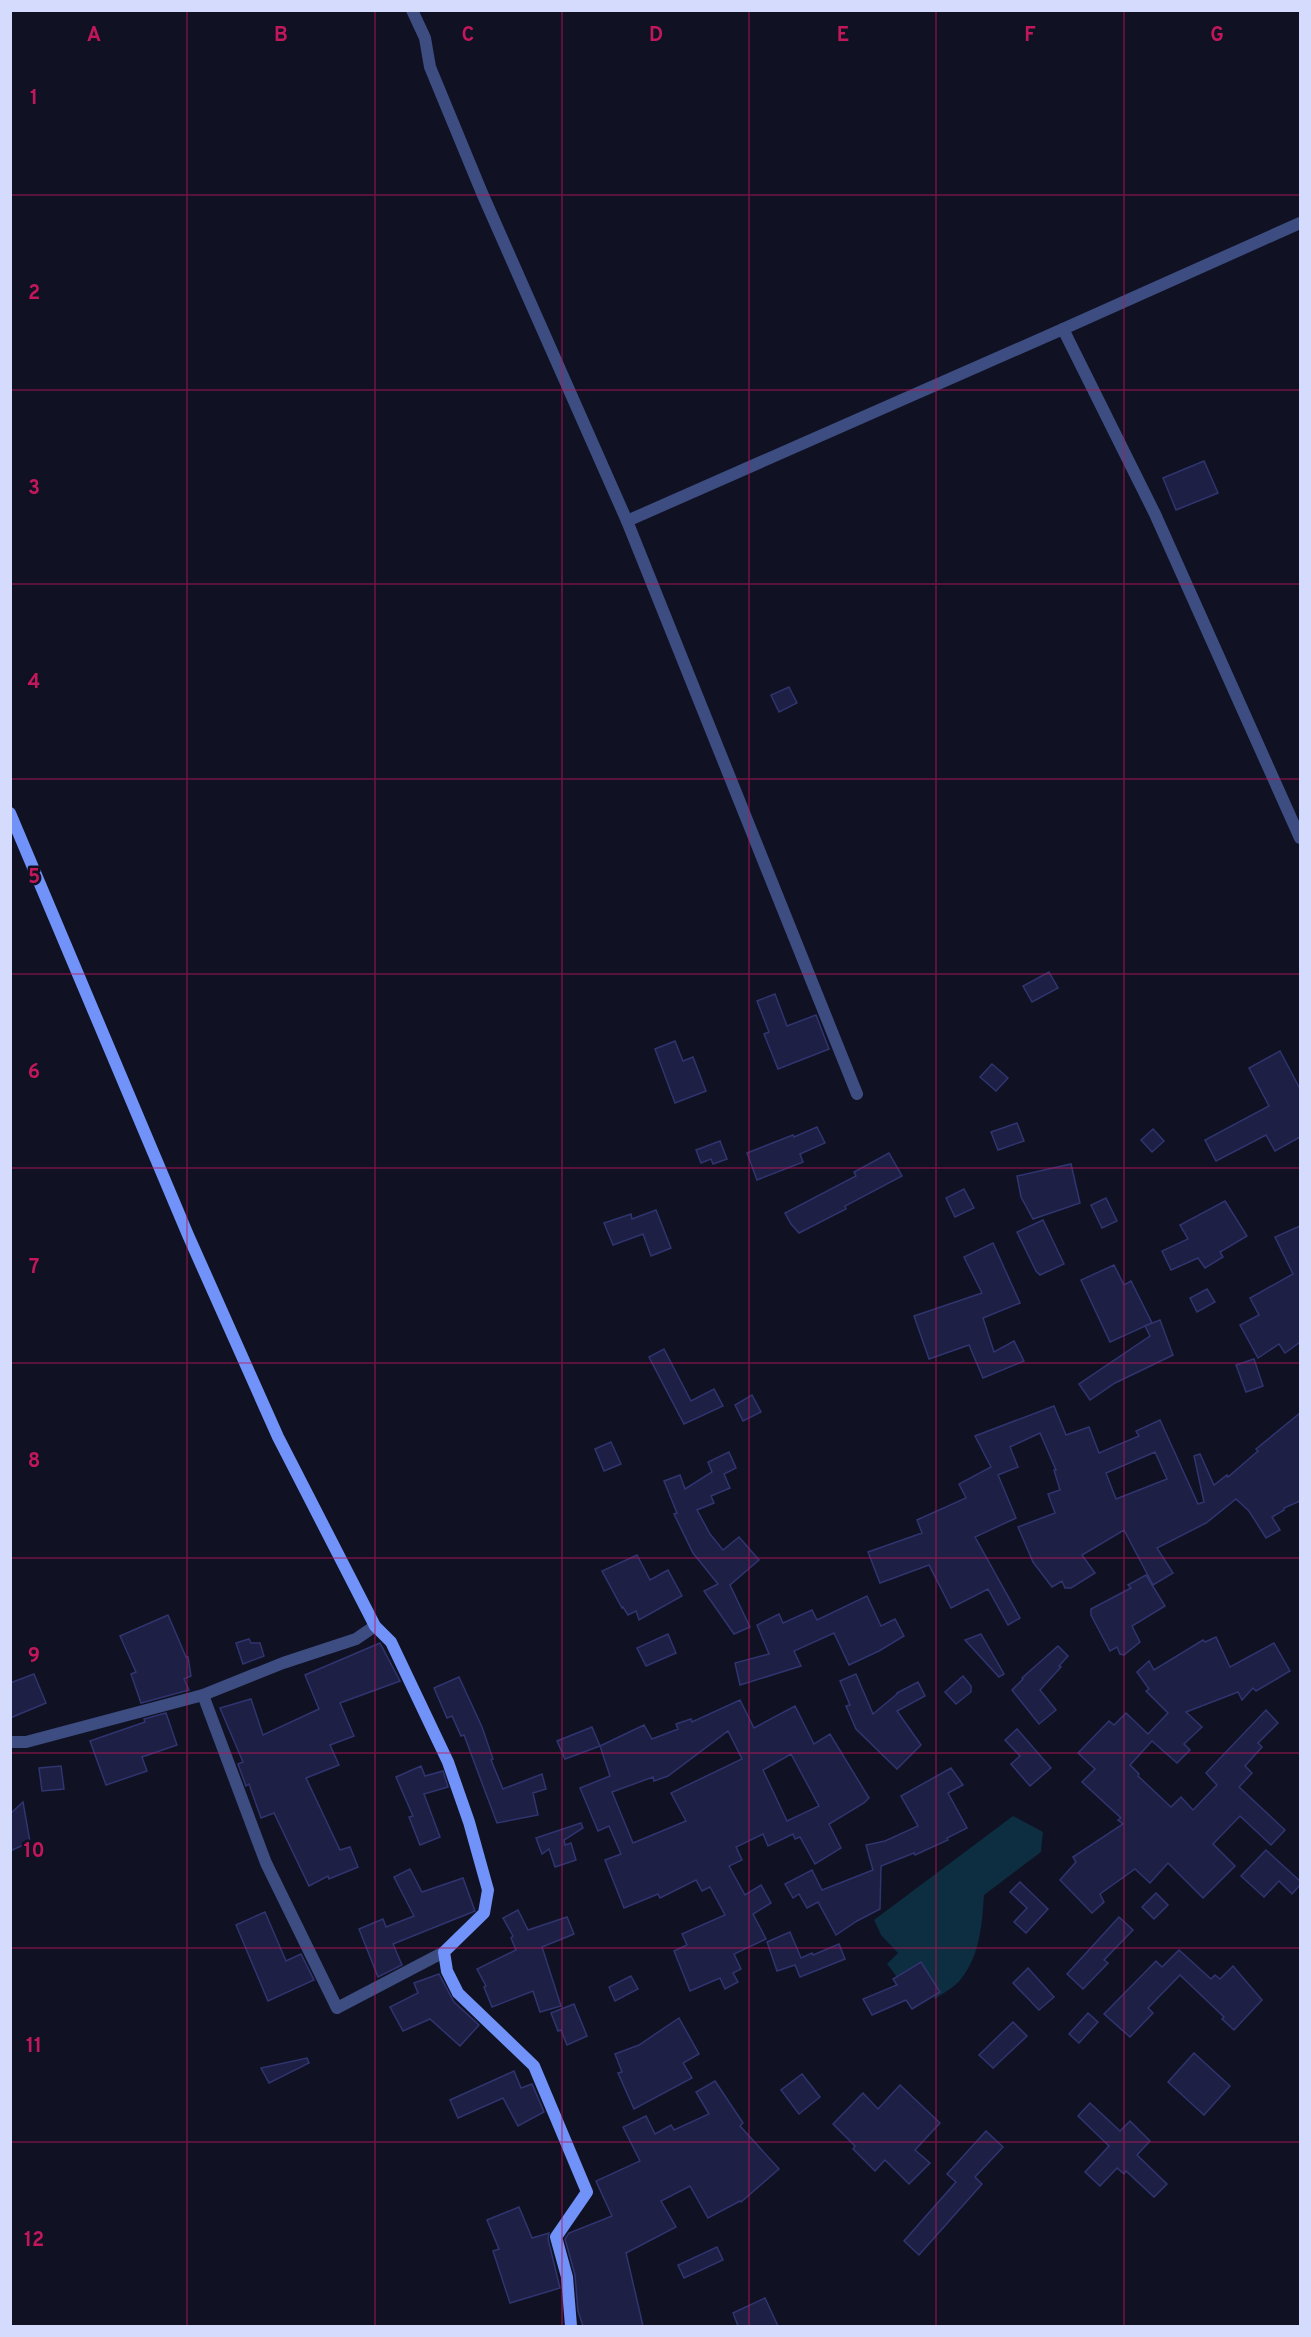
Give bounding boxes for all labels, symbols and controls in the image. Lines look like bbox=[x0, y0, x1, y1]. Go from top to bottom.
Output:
text: A bbox=[87, 23, 101, 49]
text: B bbox=[274, 23, 288, 49]
text: C bbox=[462, 23, 474, 49]
text: D bbox=[649, 23, 663, 49]
text: E bbox=[837, 23, 849, 49]
text: F bbox=[1024, 23, 1036, 49]
text: G bbox=[1210, 23, 1224, 49]
text: 1 bbox=[30, 86, 38, 112]
text: 2 bbox=[28, 281, 40, 307]
text: 3 bbox=[28, 476, 40, 502]
text: 4 bbox=[28, 670, 40, 696]
text: 5 bbox=[28, 865, 40, 891]
text: 6 bbox=[28, 1060, 40, 1086]
text: 7 bbox=[29, 1255, 39, 1281]
text: 8 bbox=[28, 1449, 40, 1475]
text: 9 bbox=[28, 1644, 40, 1670]
text: 10 bbox=[23, 1839, 45, 1865]
text: 11 bbox=[26, 2034, 42, 2060]
text: 12 bbox=[24, 2228, 44, 2254]

